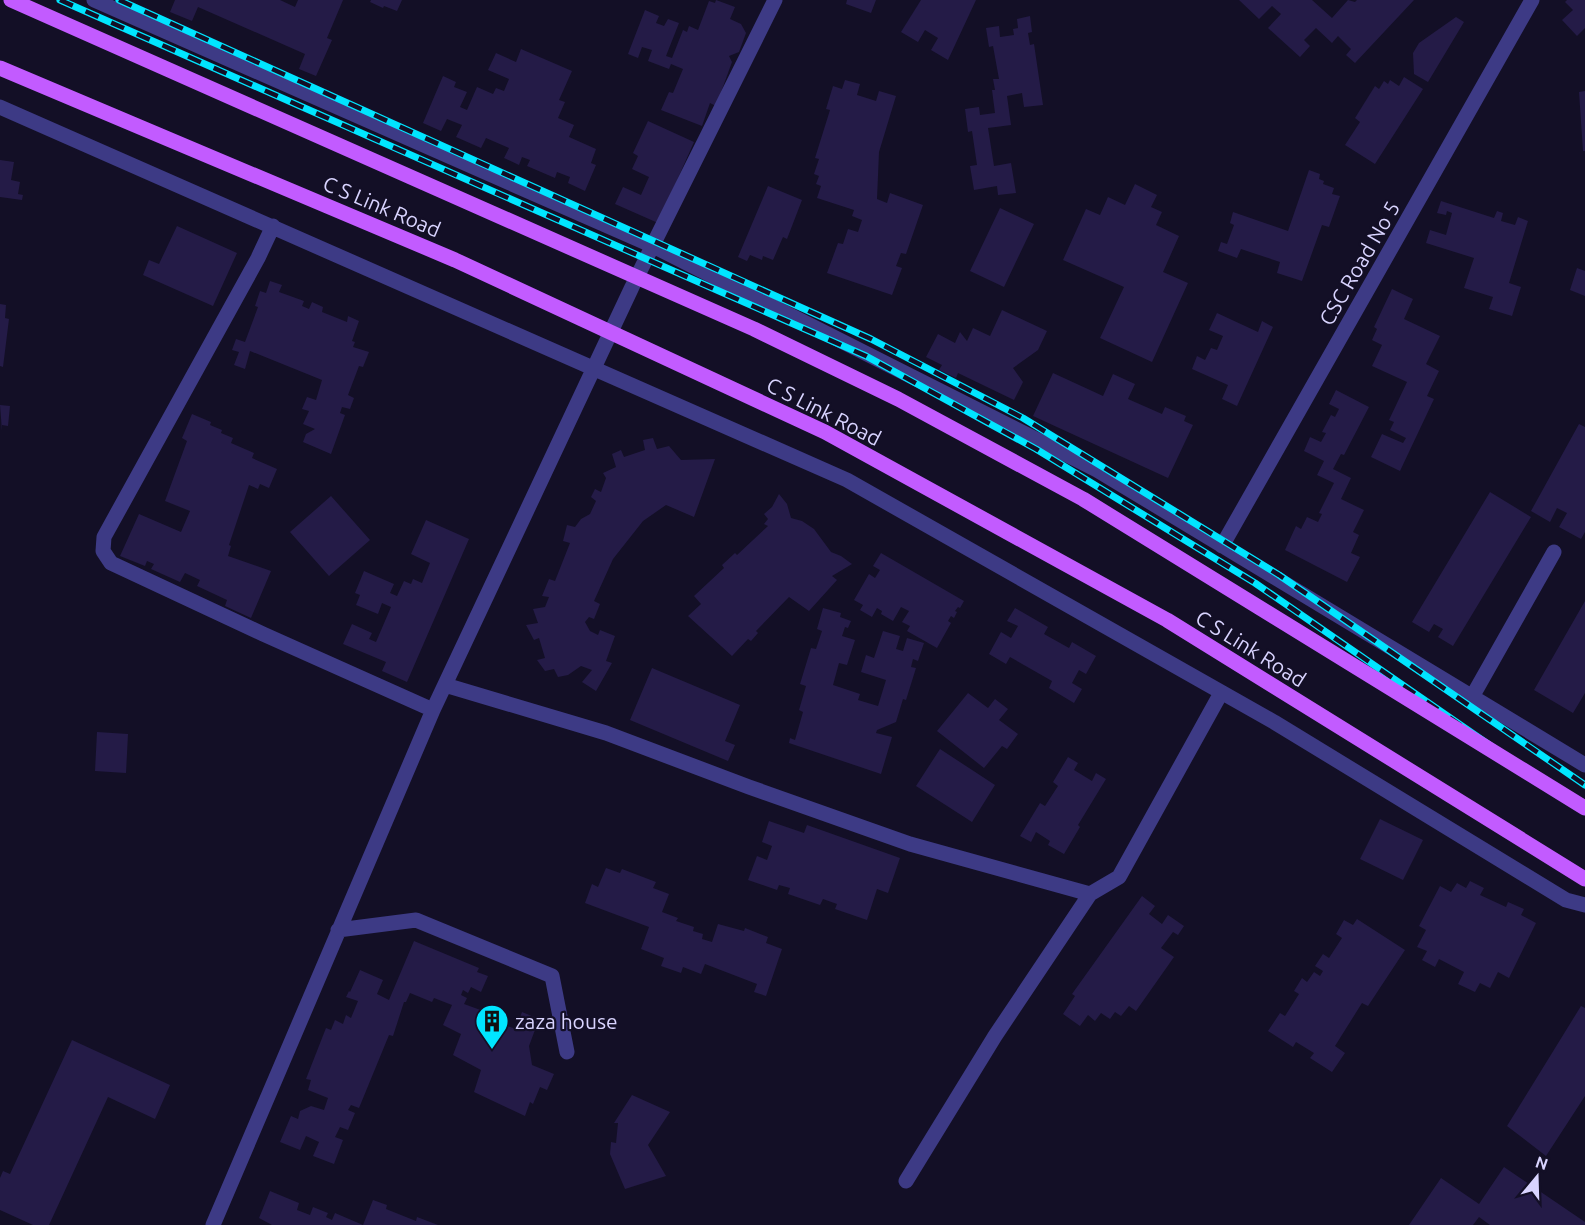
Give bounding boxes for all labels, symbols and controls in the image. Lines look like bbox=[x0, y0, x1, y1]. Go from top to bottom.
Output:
street label: C S Link Road bbox=[320, 171, 444, 241]
street label: CSC Road No 5 bbox=[1314, 197, 1404, 329]
street label: C S Link Road bbox=[763, 372, 885, 450]
street label: C S Link Road bbox=[1192, 605, 1310, 691]
building icon: zaza house bbox=[474, 1003, 510, 1050]
place label: zaza house bbox=[515, 1009, 618, 1033]
north arrow bbox=[1507, 1147, 1567, 1207]
text: N bbox=[1533, 1152, 1550, 1173]

